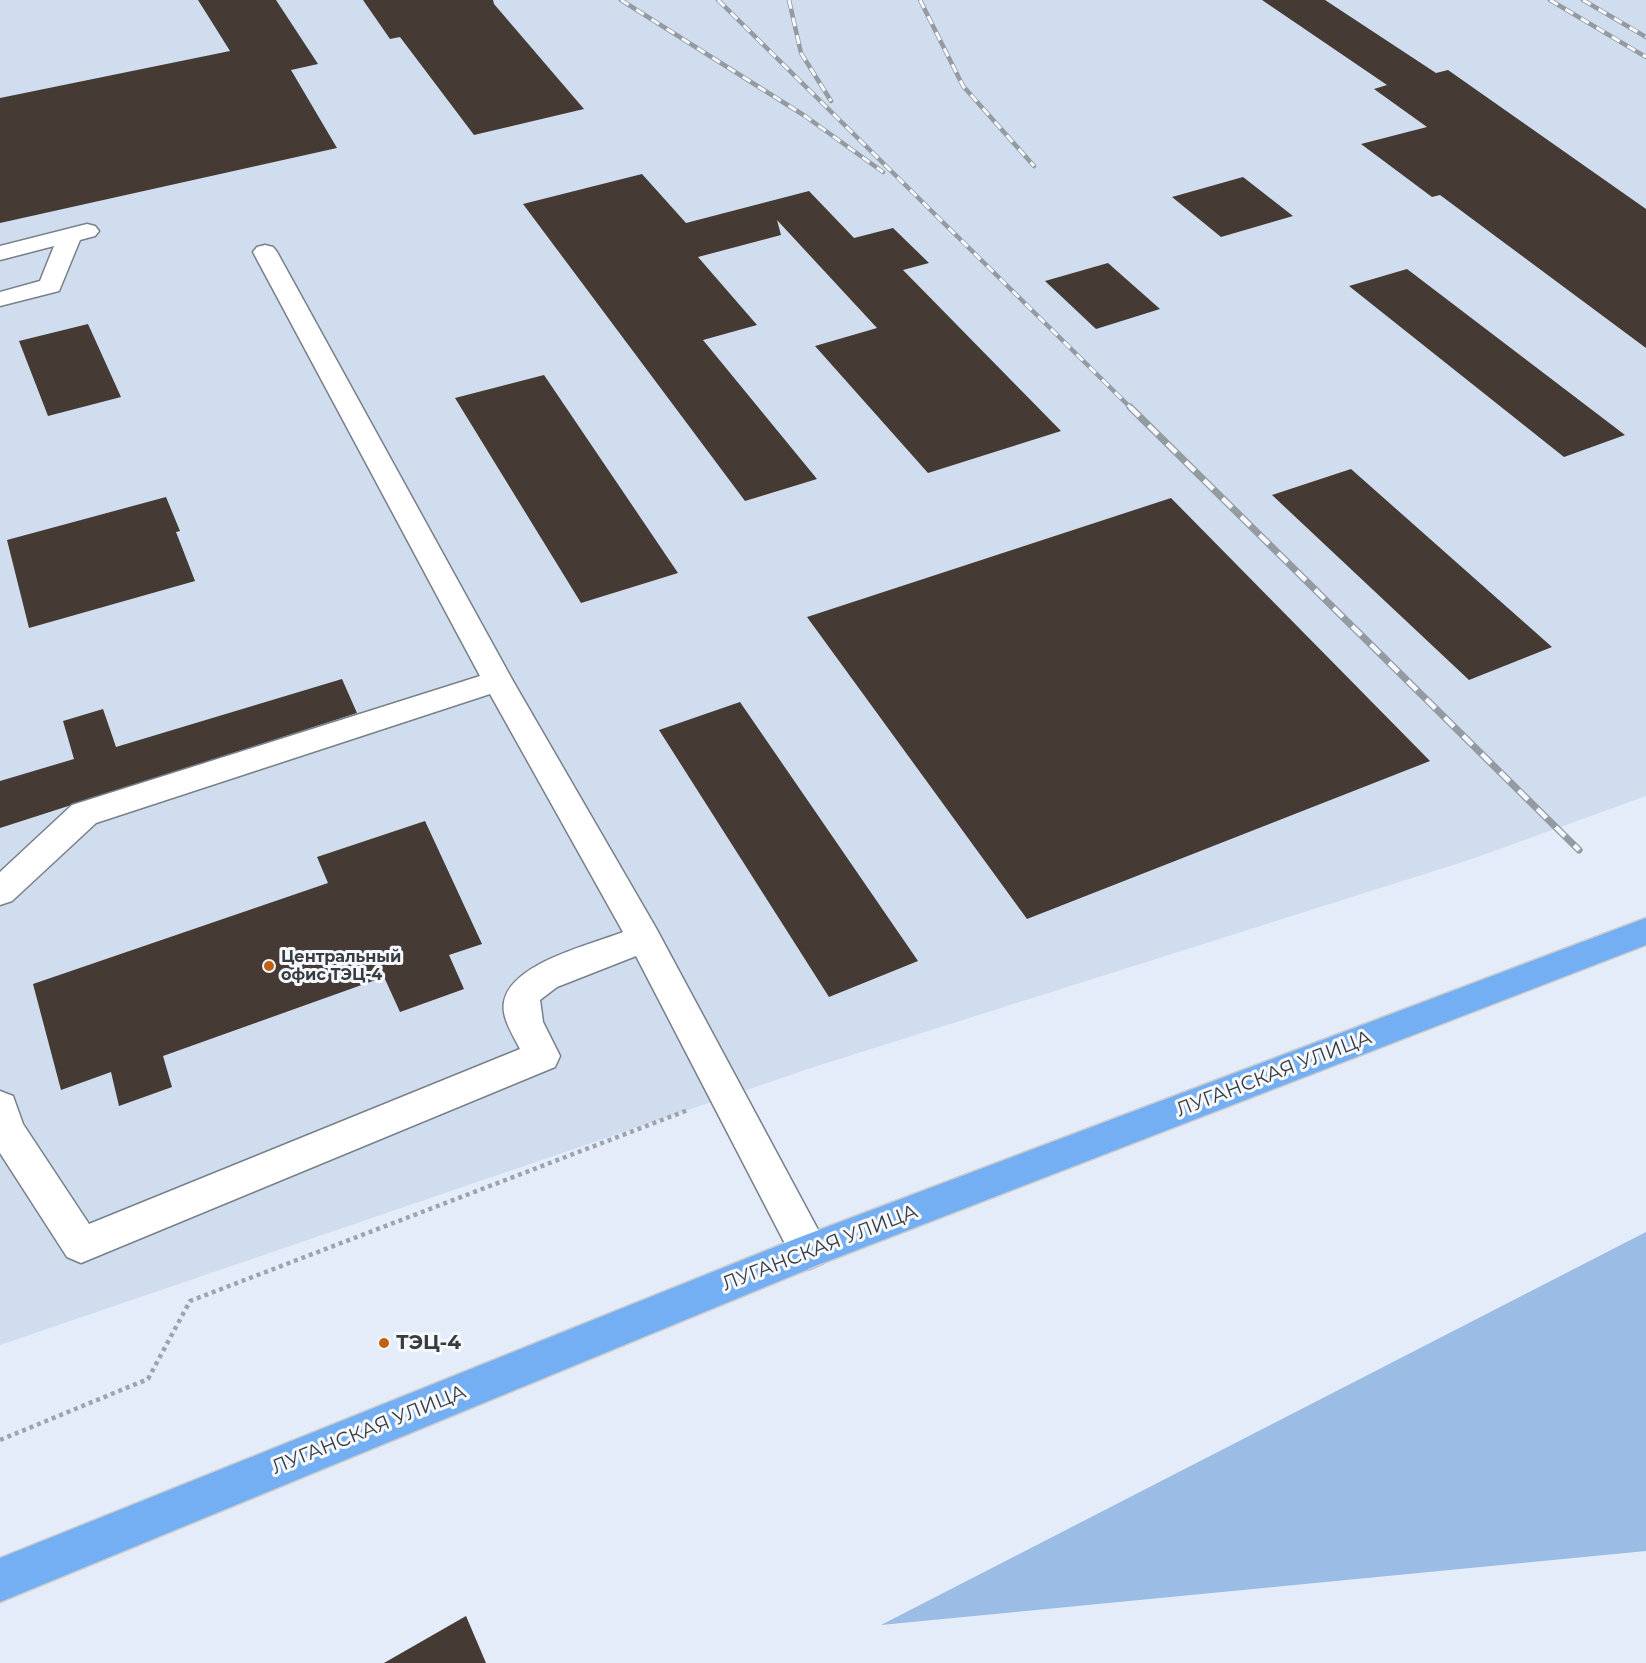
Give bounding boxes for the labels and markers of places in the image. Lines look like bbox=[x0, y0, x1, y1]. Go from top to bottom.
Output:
place label: Центральный офис ТЭЦ-4 bbox=[281, 947, 401, 985]
marker: Центральный офис ТЭЦ-4 bbox=[262, 959, 276, 973]
place label: ТЭЦ-4 bbox=[396, 1331, 461, 1355]
marker: ТЭЦ-4 bbox=[377, 1336, 391, 1350]

